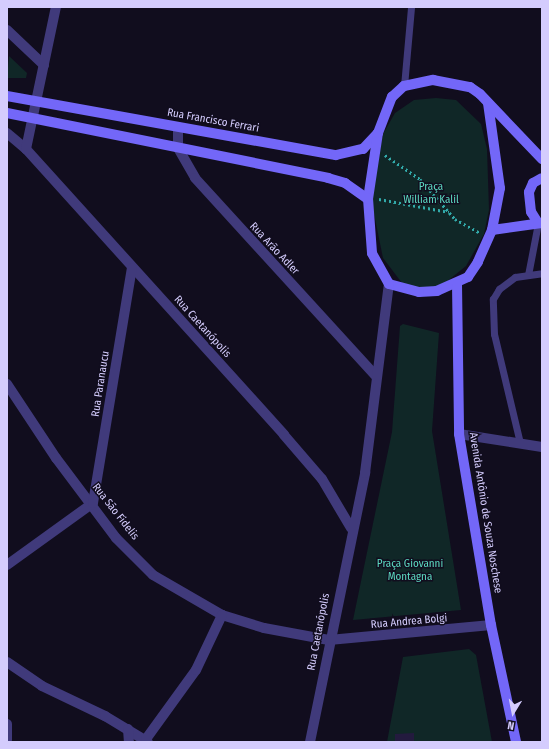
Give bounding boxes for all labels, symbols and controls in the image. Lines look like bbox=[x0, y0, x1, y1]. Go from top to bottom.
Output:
street label: Rua Francisco Ferrari bbox=[166, 106, 260, 136]
park label: Praça William Kalil bbox=[403, 181, 459, 207]
street label: Rua Arão Adler bbox=[246, 220, 302, 278]
street label: Rua Caetanópolis bbox=[171, 293, 233, 361]
street label: Rua Paranaucu bbox=[89, 350, 113, 418]
street label: Avenida Antônio de Souza Noschese bbox=[466, 432, 504, 594]
street label: Rua São Fidelis bbox=[89, 481, 141, 543]
park label: Praça Giovanni Montagna bbox=[377, 558, 443, 584]
street label: Rua Caetanópolis bbox=[305, 592, 333, 672]
street label: Rua Andrea Bolgi bbox=[370, 612, 448, 632]
north arrow bbox=[493, 693, 533, 733]
text: N bbox=[506, 718, 515, 732]

